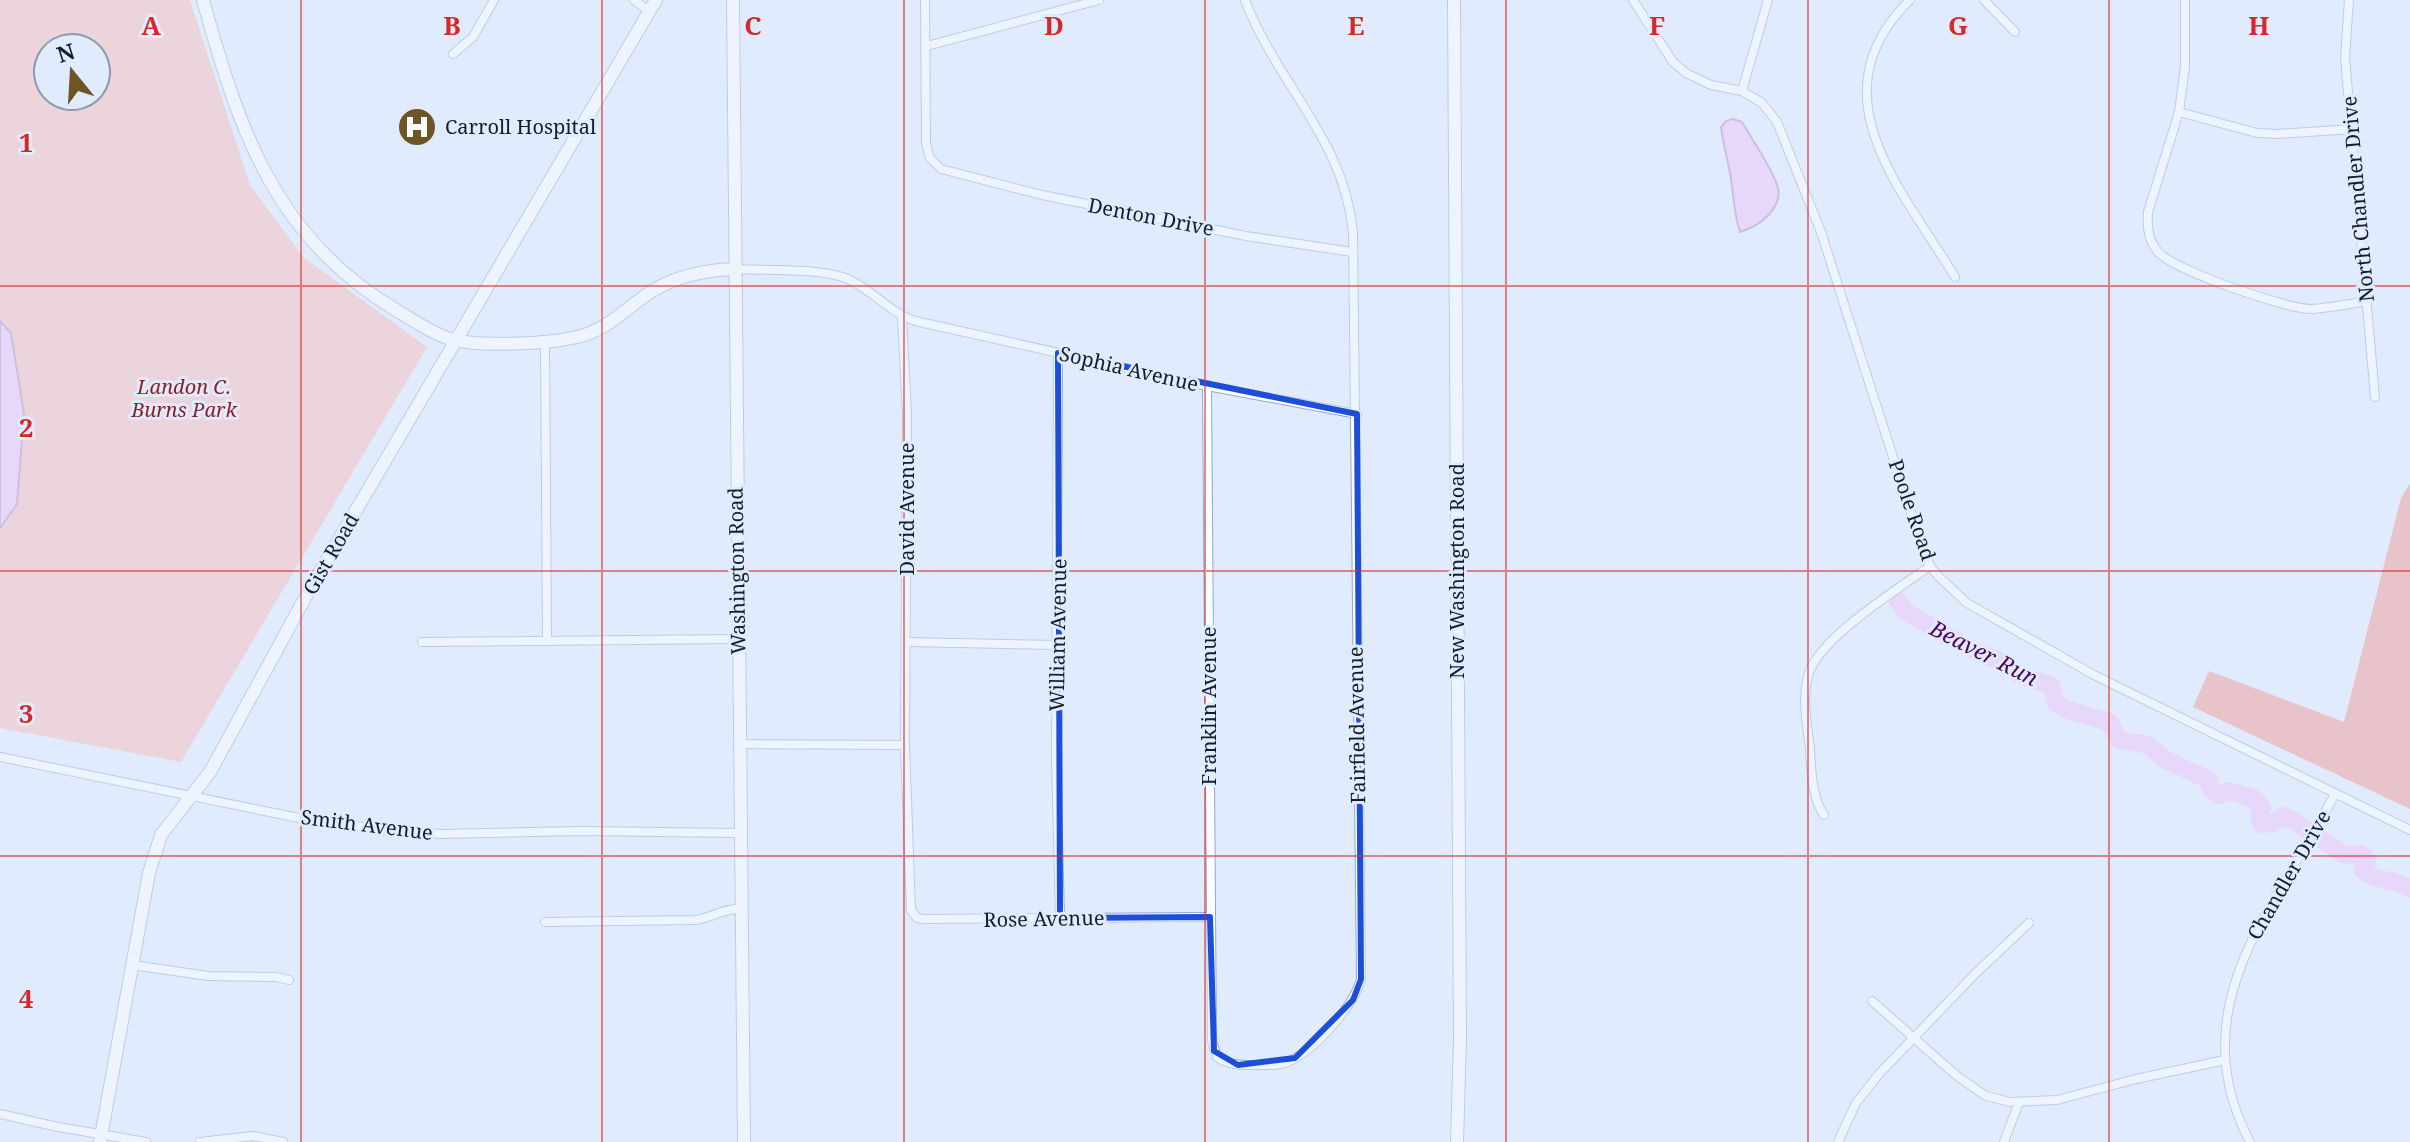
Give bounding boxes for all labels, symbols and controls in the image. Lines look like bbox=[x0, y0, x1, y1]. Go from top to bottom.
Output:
text: A bbox=[141, 7, 161, 43]
text: B bbox=[443, 7, 461, 43]
text: C bbox=[744, 7, 762, 43]
text: D bbox=[1044, 7, 1064, 43]
text: E bbox=[1348, 7, 1365, 43]
text: F bbox=[1649, 7, 1665, 43]
text: G bbox=[1948, 7, 1968, 43]
text: H bbox=[2248, 7, 2270, 43]
north arrow bbox=[32, 32, 112, 112]
text: N bbox=[53, 35, 78, 69]
street label: North Chandler Drive bbox=[2335, 95, 2380, 303]
hospital icon: Carroll Hospital bbox=[396, 106, 438, 148]
place label: Carroll Hospital bbox=[445, 113, 596, 140]
text: 1 bbox=[19, 124, 33, 160]
street label: Denton Drive bbox=[1086, 191, 1216, 242]
street label: Sophia Avenue bbox=[1057, 339, 1201, 398]
park label: Landon C. Burns Park bbox=[130, 373, 237, 423]
text: 2 bbox=[19, 409, 33, 445]
street label: David Avenue bbox=[893, 443, 920, 575]
street label: Poole Road bbox=[1883, 456, 1942, 564]
street label: New Washington Road bbox=[1443, 463, 1470, 679]
street label: Washington Road bbox=[722, 487, 751, 655]
street label: Gist Road bbox=[296, 508, 365, 600]
street label: William Avenue bbox=[1043, 558, 1072, 712]
water label: Beaver Run bbox=[1924, 612, 2044, 692]
street label: Franklin Avenue bbox=[1195, 627, 1222, 785]
street label: Fairfield Avenue bbox=[1342, 646, 1371, 804]
text: 3 bbox=[19, 695, 33, 731]
street label: Smith Avenue bbox=[300, 803, 435, 846]
street label: Chandler Drive bbox=[2240, 805, 2337, 945]
street label: Rose Avenue bbox=[983, 904, 1105, 933]
text: 4 bbox=[19, 980, 34, 1016]

